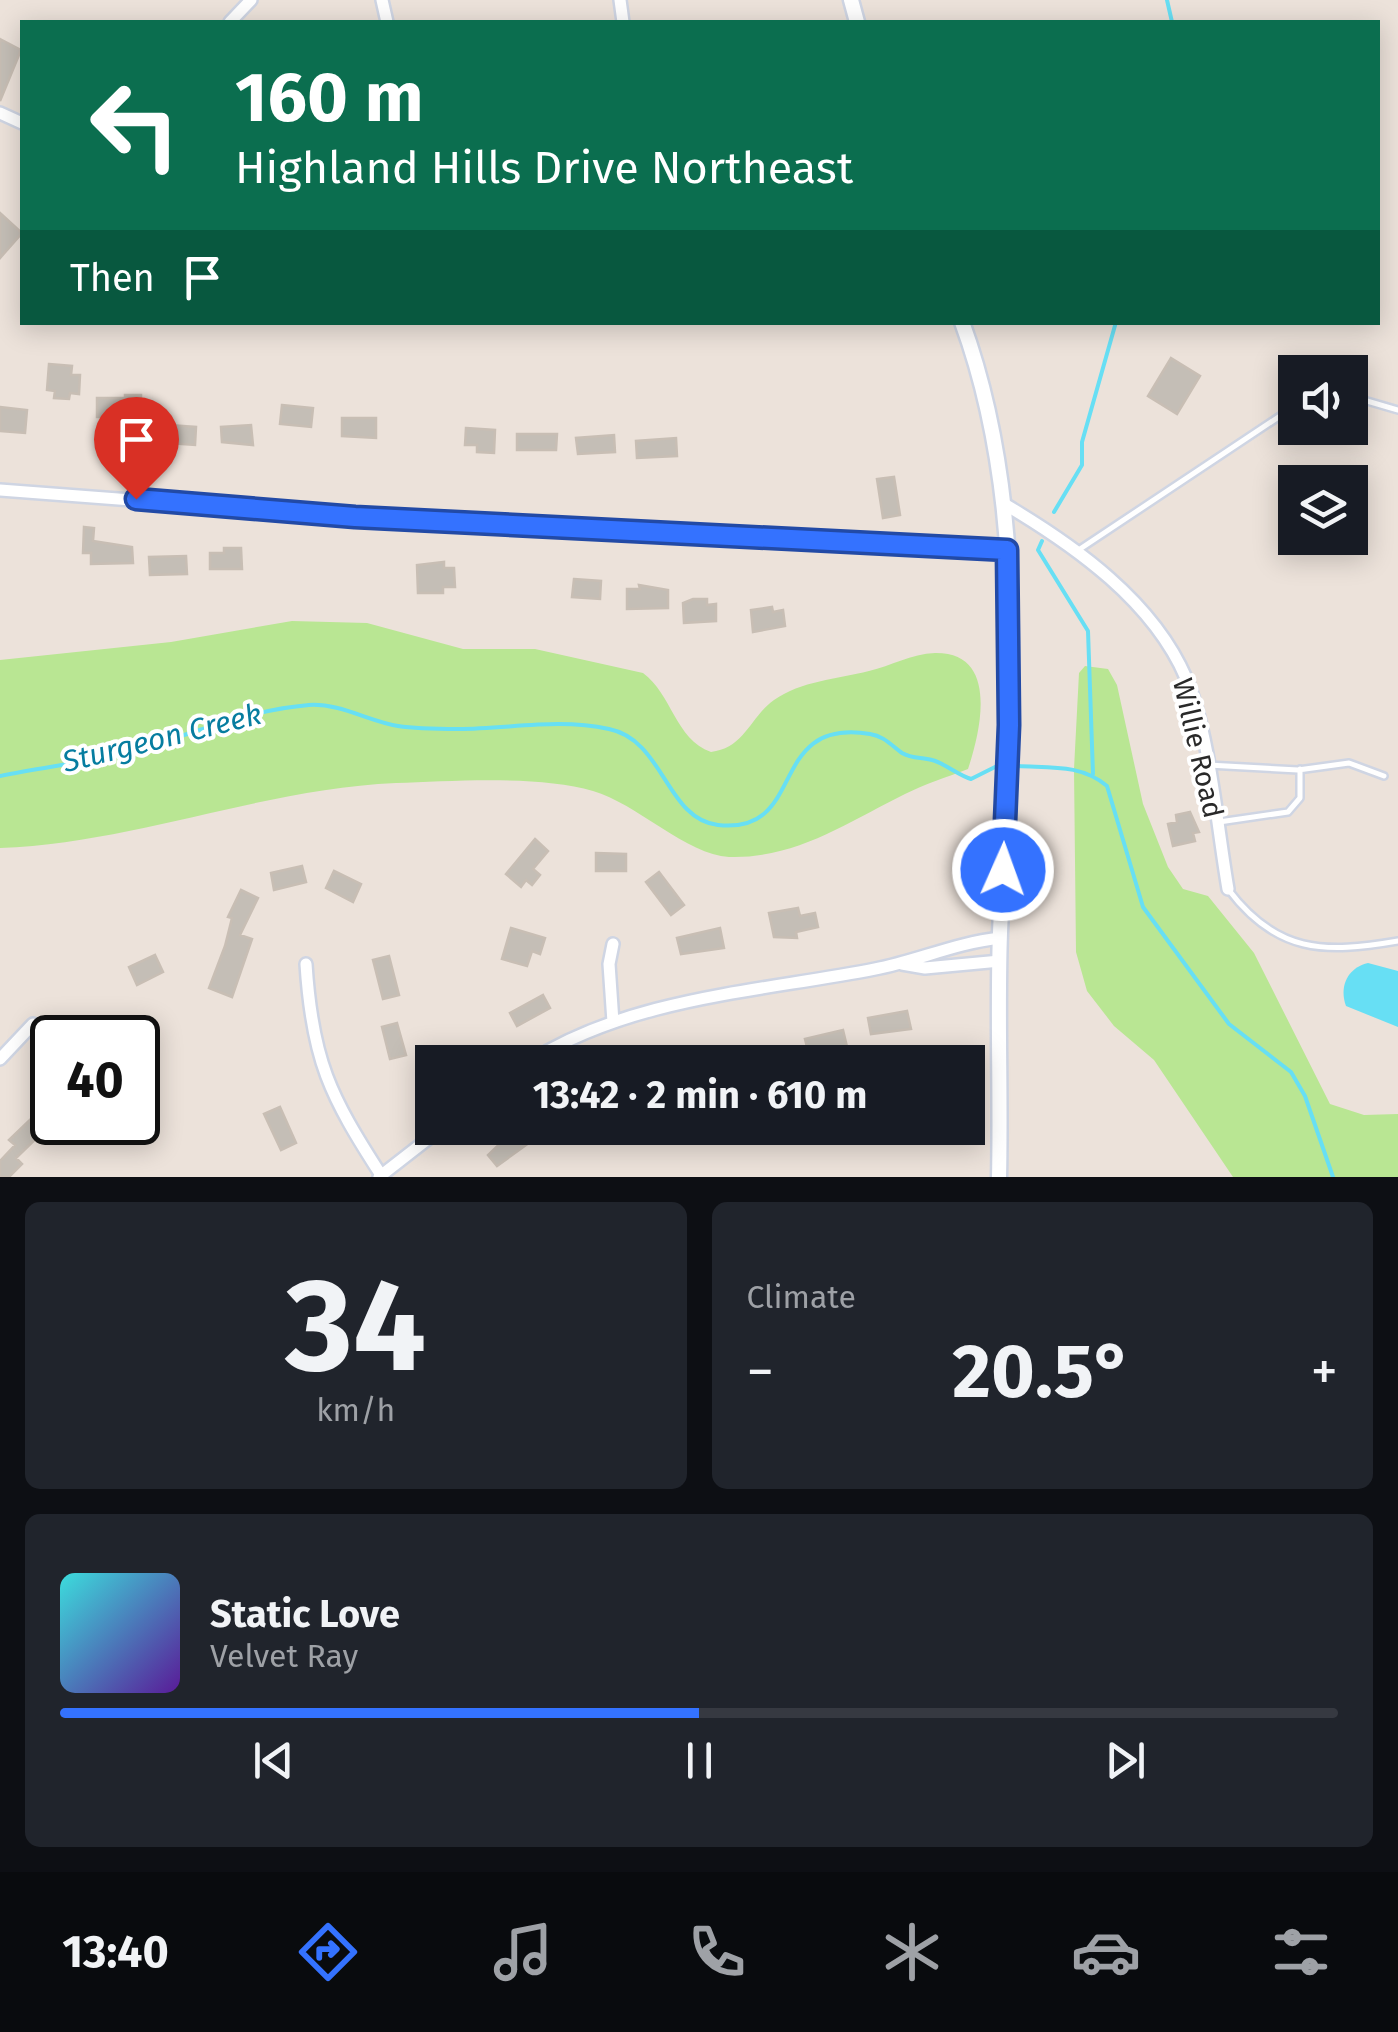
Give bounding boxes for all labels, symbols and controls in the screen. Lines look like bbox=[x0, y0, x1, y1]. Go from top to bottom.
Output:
text: 160 m bbox=[235, 56, 424, 140]
icon: left bbox=[70, 60, 200, 190]
text: Highland Hills Drive Northeast bbox=[235, 141, 853, 195]
icon: arrive bbox=[175, 250, 230, 305]
text: Then bbox=[70, 255, 155, 301]
map controls bbox=[1278, 355, 1368, 555]
button: sound bbox=[1278, 355, 1368, 445]
pin bbox=[94, 397, 179, 500]
icon: arrive bbox=[109, 412, 164, 467]
button: layers bbox=[1278, 465, 1368, 555]
street label: Willie Road bbox=[1166, 675, 1230, 821]
water label: Sturgeon Creek bbox=[58, 696, 265, 780]
position arrow bbox=[951, 818, 1055, 922]
speed limit sign: 40 bbox=[30, 1015, 160, 1145]
text: 13:42 · 2 min · 610 m bbox=[533, 1072, 867, 1118]
text: 34 bbox=[285, 1248, 426, 1404]
text: Climate bbox=[747, 1278, 856, 1316]
text: 20.5° bbox=[952, 1327, 1132, 1417]
text: − bbox=[747, 1339, 774, 1405]
text: + bbox=[1311, 1339, 1338, 1405]
text: km/h bbox=[316, 1391, 395, 1429]
text: Static Love bbox=[210, 1591, 400, 1637]
text: Velvet Ray bbox=[210, 1637, 358, 1675]
icon: previous bbox=[246, 1733, 301, 1788]
icon: pause bbox=[672, 1733, 727, 1788]
icon: next bbox=[1098, 1733, 1153, 1788]
icon: directions bbox=[293, 1917, 363, 1987]
icon: music bbox=[488, 1917, 558, 1987]
icon: phone bbox=[682, 1917, 752, 1987]
icon: climate bbox=[877, 1917, 947, 1987]
icon: car bbox=[1071, 1917, 1141, 1987]
icon: filters bbox=[1266, 1917, 1336, 1987]
text: 13:40 bbox=[62, 1925, 169, 1979]

